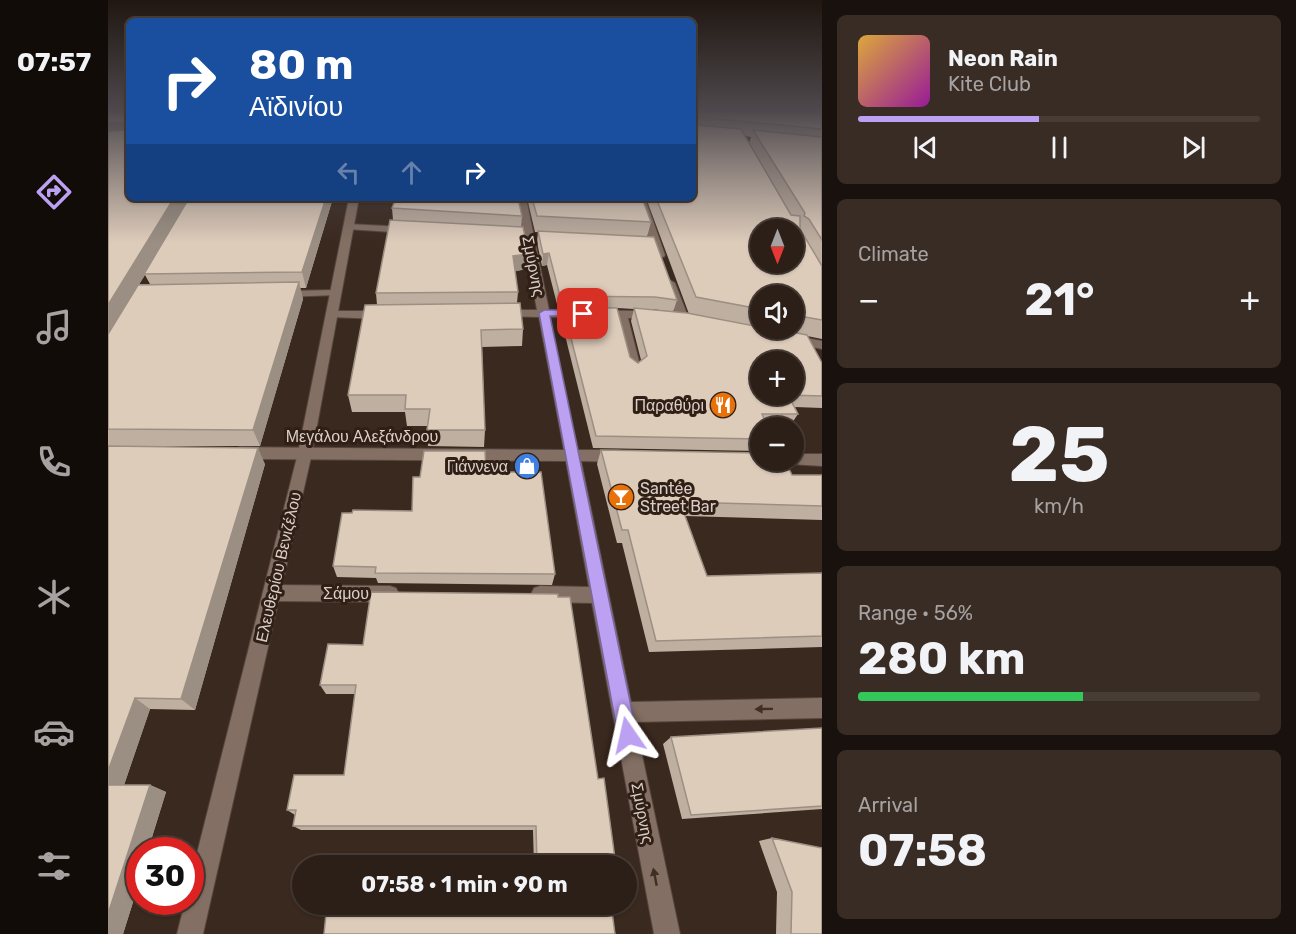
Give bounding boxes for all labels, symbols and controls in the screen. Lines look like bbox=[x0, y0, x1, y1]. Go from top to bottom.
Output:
text: 80 m bbox=[249, 40, 353, 90]
icon: right bbox=[150, 42, 228, 120]
text: Neon Rain bbox=[948, 45, 1058, 72]
text: 07:57 bbox=[17, 46, 91, 78]
text: Kite Club bbox=[948, 72, 1031, 96]
text: Αϊδινίου bbox=[249, 91, 343, 123]
icon: previous bbox=[909, 131, 942, 164]
icon: pause bbox=[1043, 131, 1076, 164]
icon: next bbox=[1177, 131, 1210, 164]
icon: left bbox=[332, 156, 365, 189]
icon: ahead bbox=[395, 156, 428, 189]
icon: right bbox=[458, 156, 491, 189]
icon: directions bbox=[33, 171, 75, 213]
north arrow bbox=[750, 219, 804, 273]
map controls bbox=[750, 219, 804, 471]
street label: Σμύρνης bbox=[518, 234, 549, 298]
text: Climate bbox=[858, 242, 929, 266]
text: 21° bbox=[1024, 273, 1095, 326]
text: − bbox=[858, 280, 879, 319]
text: + bbox=[1239, 280, 1260, 319]
button: sound bbox=[750, 285, 804, 339]
pin bbox=[557, 288, 608, 339]
icon: arrive bbox=[566, 297, 599, 330]
icon: music bbox=[33, 306, 75, 348]
button: + bbox=[750, 351, 804, 405]
restaurant icon: Παραθύρι bbox=[708, 390, 738, 420]
place label: Παραθύρι bbox=[635, 396, 704, 415]
text: 25 bbox=[1008, 408, 1110, 501]
button: − bbox=[750, 417, 804, 471]
street label: Μεγάλου Αλεξάνδρου bbox=[286, 427, 438, 446]
icon: phone bbox=[33, 441, 75, 483]
shop icon: Γιάννενα bbox=[512, 451, 542, 481]
place label: Γιάννενα bbox=[447, 457, 508, 476]
place label: Santée Street Bar bbox=[640, 479, 716, 516]
bar icon: Santée Street Bar bbox=[606, 482, 636, 512]
street label: Ελευθερίου Βενιζέλου bbox=[252, 490, 305, 644]
text: km/h bbox=[1034, 494, 1084, 518]
icon: climate bbox=[33, 576, 75, 618]
street label: Σάμου bbox=[323, 584, 369, 603]
text: Range · 56% bbox=[858, 601, 973, 625]
text: 280 km bbox=[858, 632, 1025, 685]
position arrow bbox=[596, 703, 660, 767]
one-way arrow bbox=[754, 704, 773, 714]
icon: car bbox=[33, 711, 75, 753]
street label: Σμύρνης bbox=[627, 781, 658, 845]
text: Arrival bbox=[858, 793, 918, 817]
text: 07:58 bbox=[858, 824, 987, 877]
speed limit sign: 30 bbox=[126, 837, 204, 915]
icon: filters bbox=[33, 845, 75, 887]
one-way arrow bbox=[650, 867, 659, 886]
text: 07:58 · 1 min · 90 m bbox=[361, 871, 568, 898]

